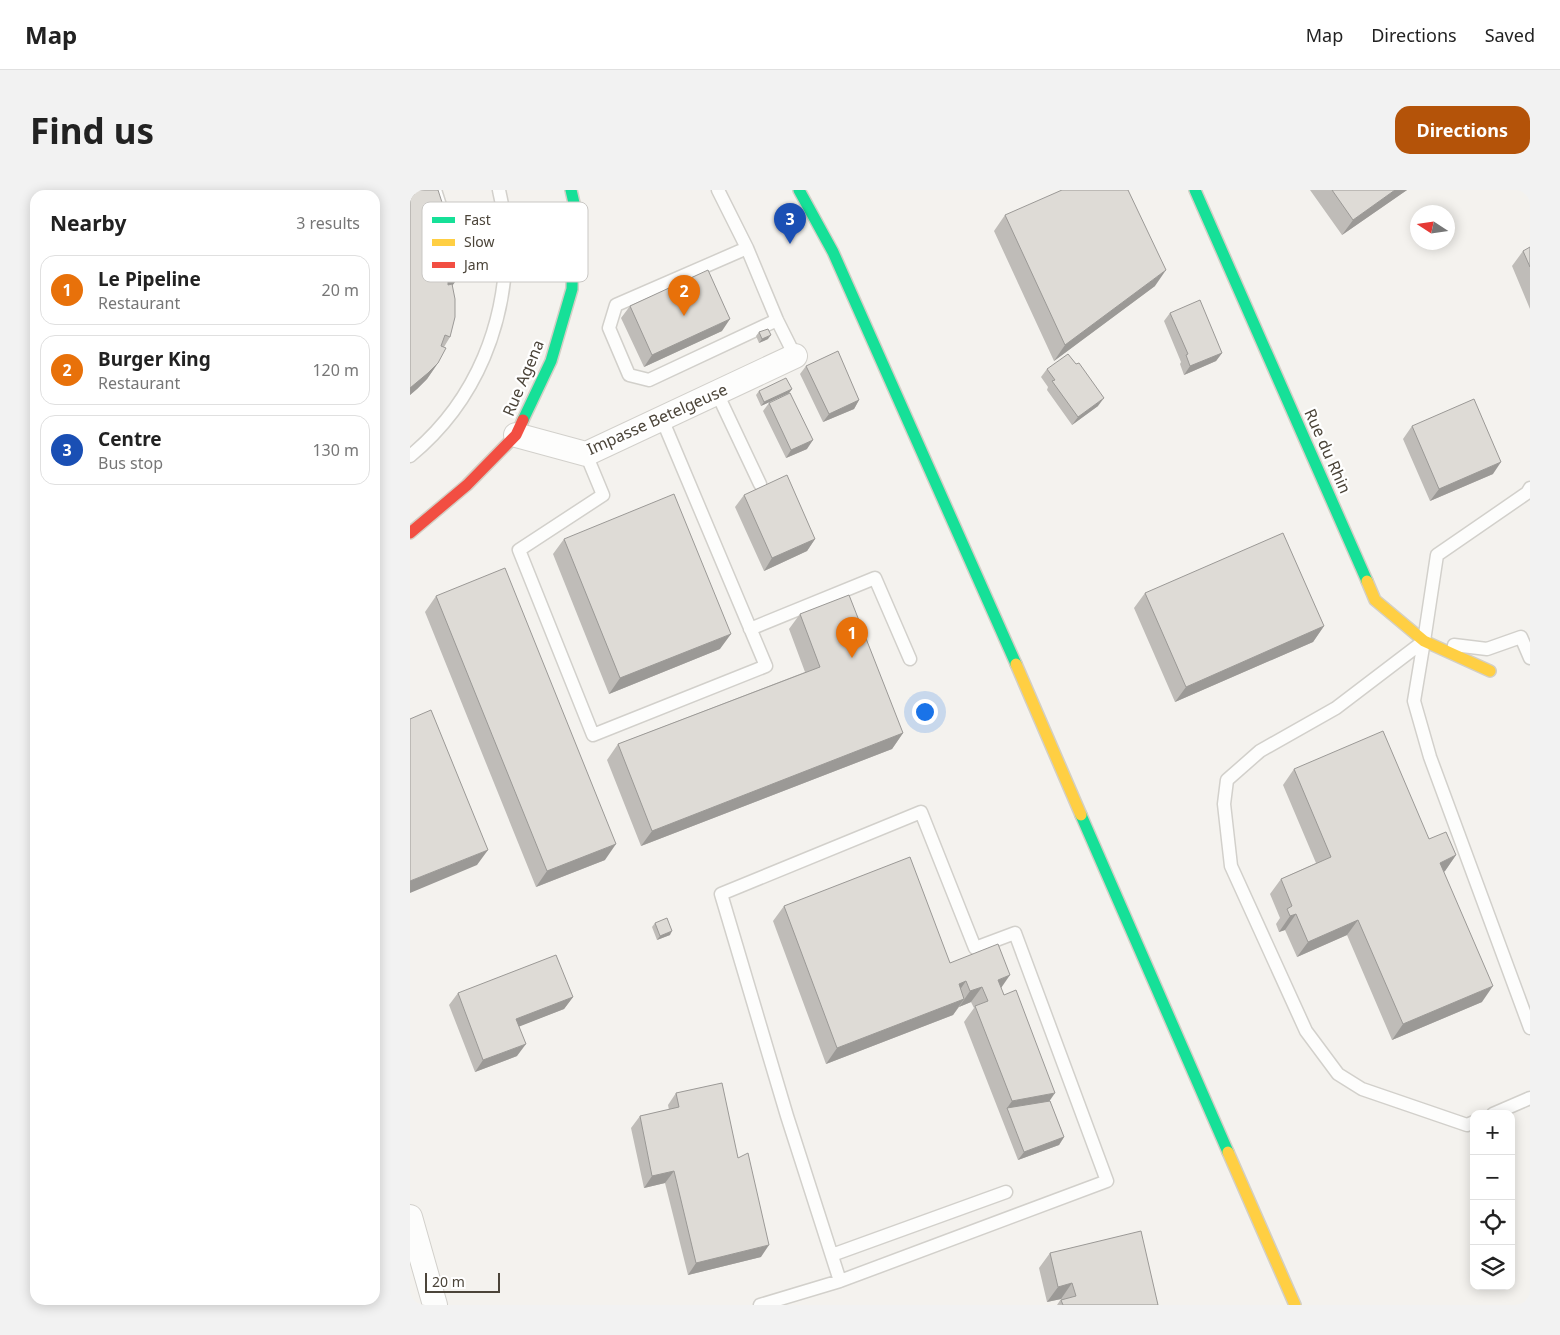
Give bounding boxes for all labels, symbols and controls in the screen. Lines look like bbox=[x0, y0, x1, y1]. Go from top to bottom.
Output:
text: Map bbox=[25, 18, 77, 51]
text: Map bbox=[1306, 23, 1343, 47]
text: Directions bbox=[1371, 23, 1457, 47]
text: Saved bbox=[1485, 23, 1535, 47]
button: Directions bbox=[1395, 106, 1530, 154]
text: Find us bbox=[30, 107, 154, 154]
legend bbox=[422, 202, 588, 282]
pin: 3 bbox=[774, 203, 806, 244]
north arrow bbox=[1410, 205, 1455, 250]
text: Nearby bbox=[50, 209, 126, 237]
text: Fast bbox=[464, 210, 491, 229]
text: 3 results bbox=[296, 212, 360, 234]
text: Slow bbox=[464, 232, 495, 251]
text: Jam bbox=[462, 255, 489, 274]
text: Le Pipeline bbox=[98, 266, 201, 292]
pin: 2 bbox=[668, 275, 700, 316]
text: 1 bbox=[62, 279, 72, 301]
text: 20 m bbox=[322, 279, 359, 301]
text: Restaurant bbox=[98, 292, 180, 314]
street label: Rue Agena bbox=[497, 336, 549, 420]
text: Burger King bbox=[98, 346, 211, 372]
text: 2 bbox=[62, 359, 72, 381]
text: 120 m bbox=[312, 359, 359, 381]
text: Restaurant bbox=[98, 372, 180, 394]
street label: Impasse Betelgeuse bbox=[583, 378, 731, 460]
street label: Rue du Rhin bbox=[1299, 405, 1357, 497]
text: Centre bbox=[98, 426, 162, 452]
text: 3 bbox=[62, 439, 72, 461]
text: 130 m bbox=[312, 439, 359, 461]
text: Bus stop bbox=[98, 452, 163, 474]
pin: 1 bbox=[836, 617, 868, 658]
your location bbox=[912, 699, 938, 725]
map controls bbox=[1470, 1110, 1515, 1290]
button: + bbox=[1470, 1110, 1515, 1155]
button: − bbox=[1470, 1155, 1515, 1200]
button: locate bbox=[1470, 1200, 1515, 1245]
button: layers bbox=[1470, 1245, 1515, 1290]
scale bar bbox=[425, 1270, 500, 1293]
text: 20 m bbox=[432, 1272, 465, 1291]

